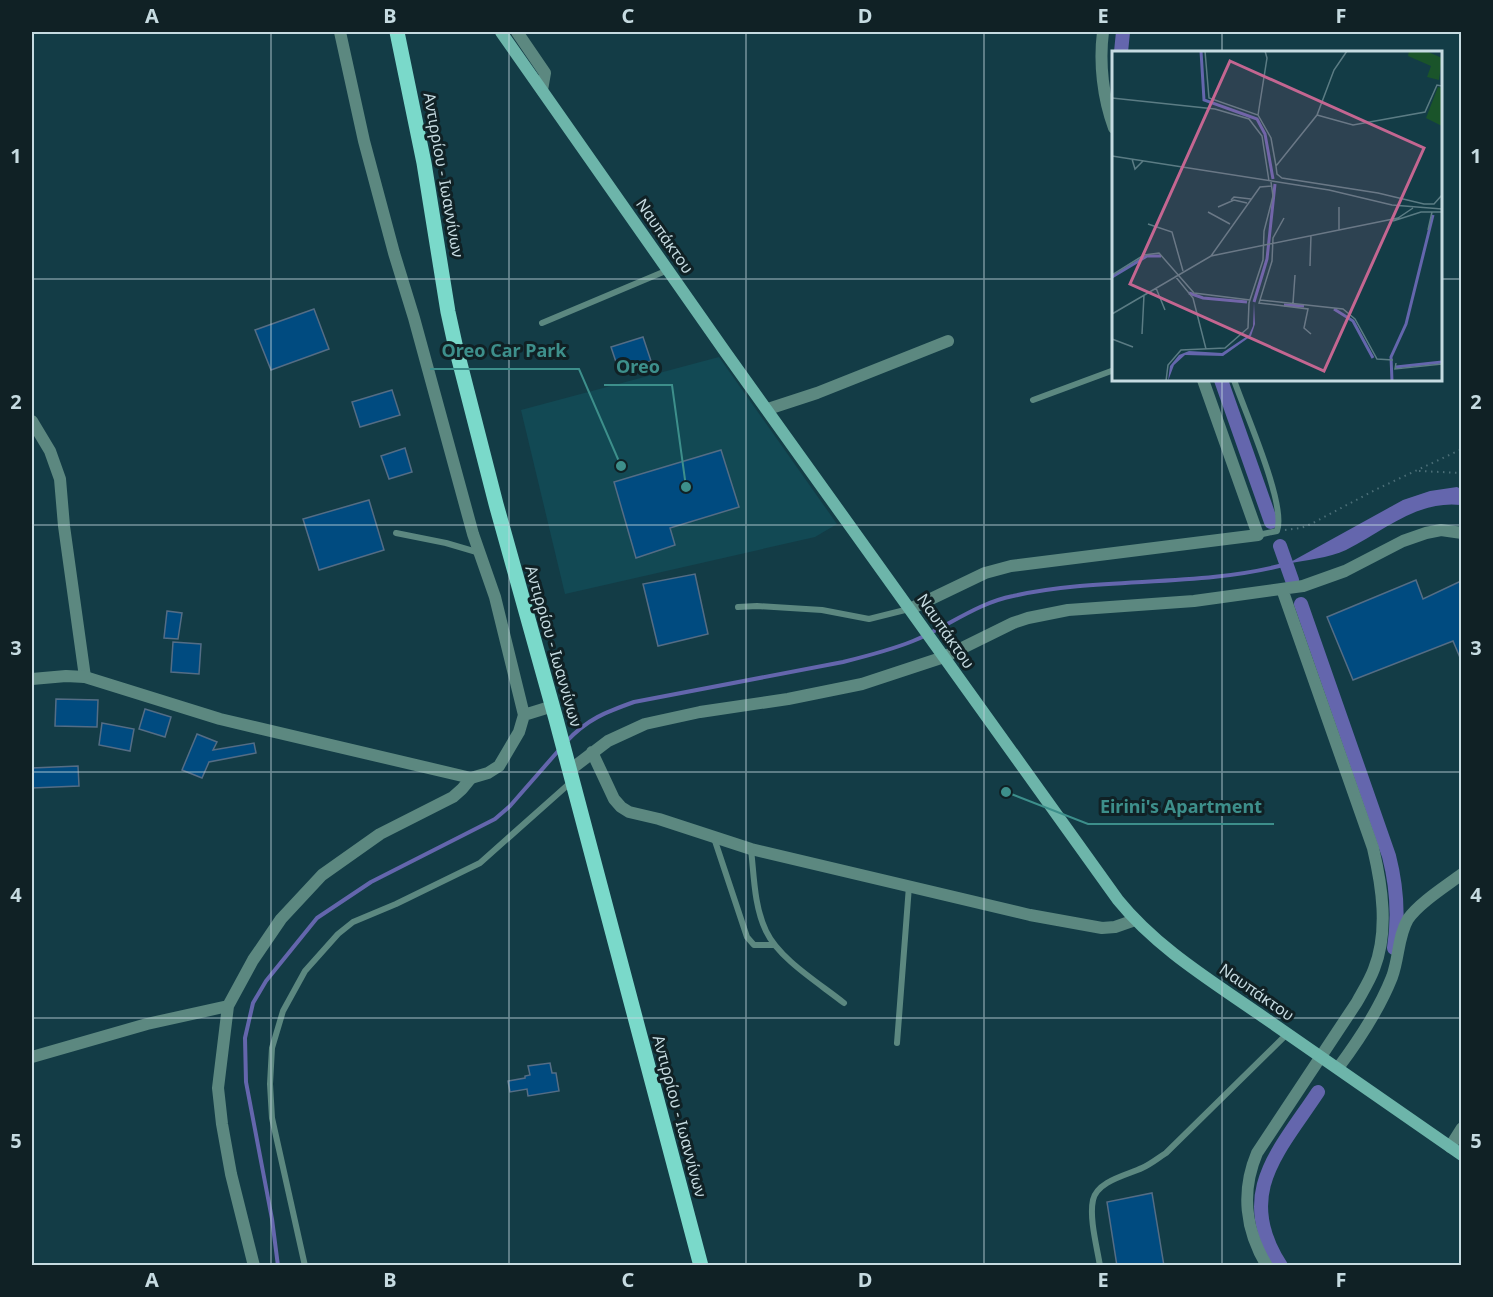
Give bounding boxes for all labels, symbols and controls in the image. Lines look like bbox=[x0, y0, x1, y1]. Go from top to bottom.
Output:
text: A bbox=[145, 2, 159, 29]
text: B bbox=[383, 2, 397, 29]
text: C bbox=[622, 2, 635, 29]
text: D bbox=[858, 2, 872, 29]
text: E bbox=[1097, 2, 1109, 29]
text: F bbox=[1336, 2, 1346, 29]
inset map bbox=[1112, 51, 1442, 381]
street label: Αντιρρίου - Ιωαννίνων bbox=[419, 91, 469, 259]
text: 1 bbox=[10, 142, 22, 169]
text: 1 bbox=[1470, 142, 1482, 169]
street label: Ναυπάκτου bbox=[631, 194, 699, 278]
callout: Oreo Car Park bbox=[430, 333, 579, 369]
text: Oreo Car Park bbox=[442, 338, 567, 362]
callout: Oreo bbox=[604, 349, 672, 385]
text: Oreo bbox=[616, 354, 660, 378]
text: 2 bbox=[10, 388, 22, 415]
text: 2 bbox=[1470, 388, 1482, 415]
street label: Αντιρρίου - Ιωαννίνων bbox=[520, 563, 588, 729]
street label: Ναυπάκτου bbox=[912, 589, 980, 673]
text: 3 bbox=[10, 634, 22, 661]
text: 3 bbox=[1470, 634, 1482, 661]
callout: Eirini's Apartment bbox=[1088, 788, 1274, 824]
text: Eirini's Apartment bbox=[1100, 794, 1262, 818]
text: 4 bbox=[10, 881, 22, 908]
text: 4 bbox=[1470, 881, 1482, 908]
street label: Ναυπάκτου bbox=[1215, 958, 1299, 1026]
street label: Αντιρρίου - Ιωαννίνων bbox=[648, 1033, 712, 1199]
text: 5 bbox=[10, 1127, 22, 1154]
text: 5 bbox=[1470, 1127, 1482, 1154]
text: A bbox=[145, 1266, 159, 1293]
text: B bbox=[383, 1266, 397, 1293]
text: C bbox=[622, 1266, 635, 1293]
text: D bbox=[858, 1266, 872, 1293]
text: E bbox=[1097, 1266, 1109, 1293]
text: F bbox=[1336, 1266, 1346, 1293]

